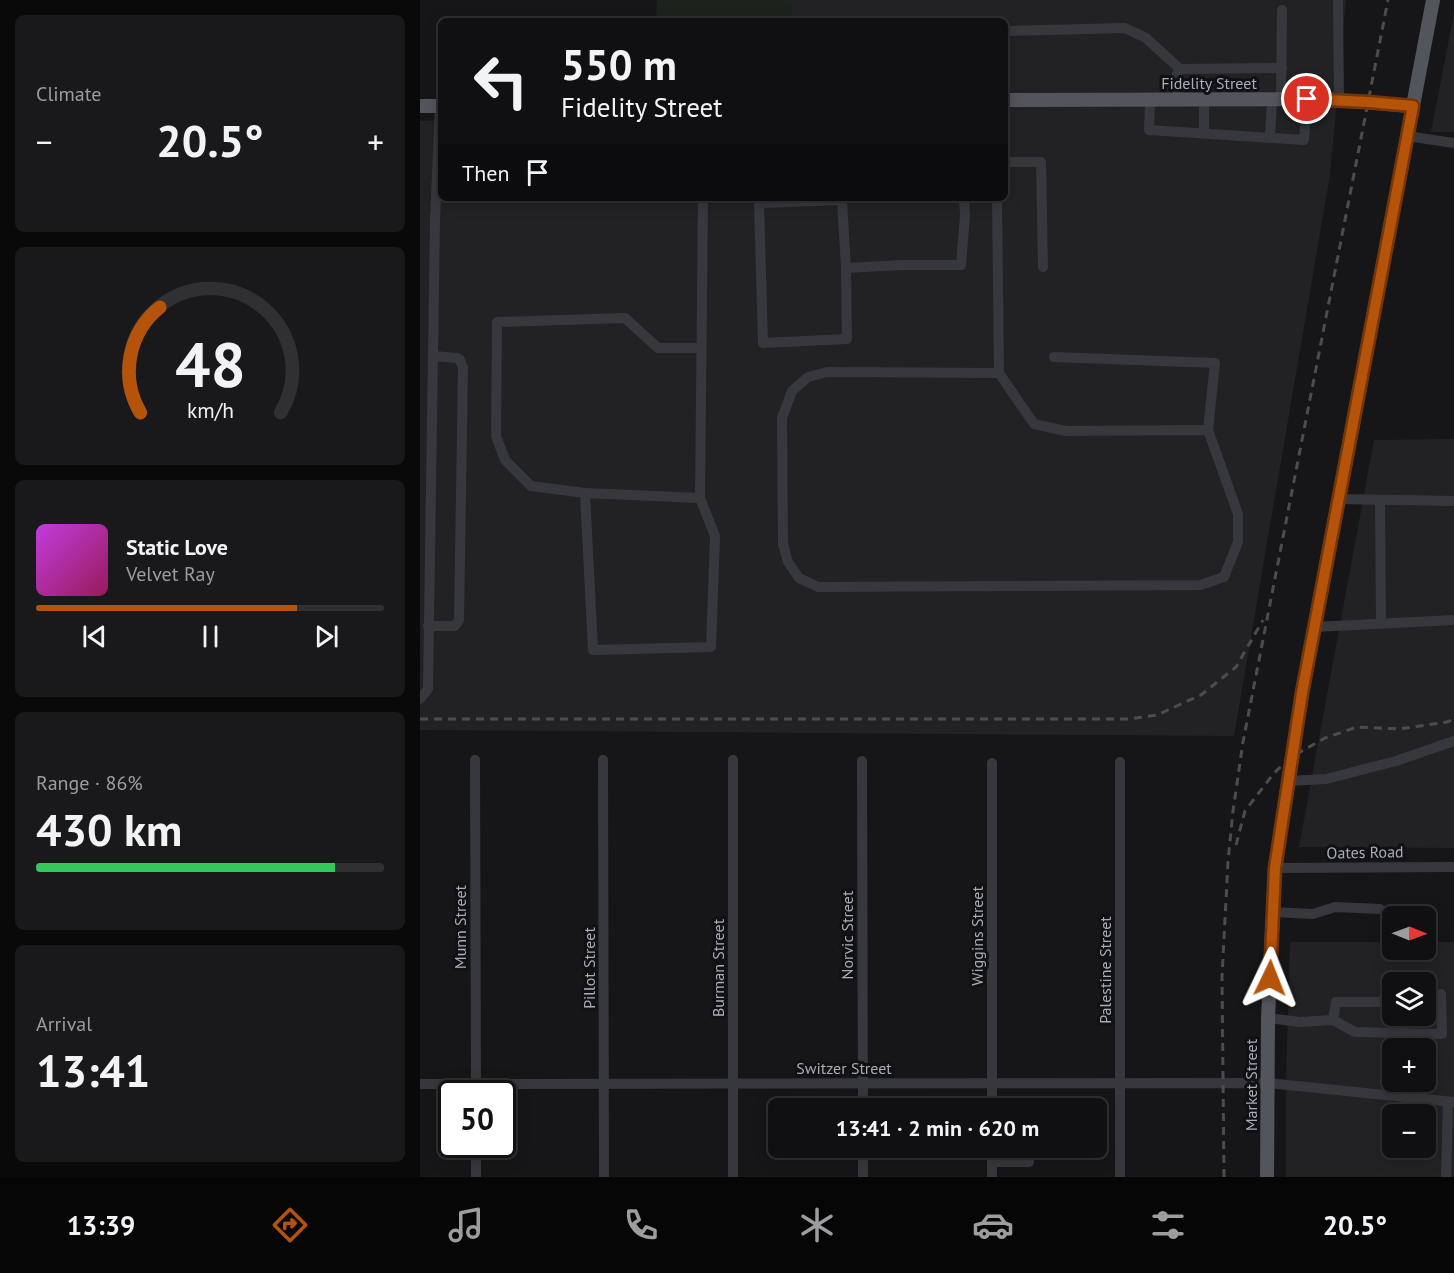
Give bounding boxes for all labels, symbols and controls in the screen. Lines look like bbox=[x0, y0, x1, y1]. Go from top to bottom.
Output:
text: 550 m bbox=[561, 37, 677, 92]
icon: left bbox=[462, 42, 540, 120]
street label: Fidelity Street bbox=[1161, 73, 1257, 93]
pin bbox=[1281, 73, 1332, 124]
text: Climate bbox=[36, 81, 102, 107]
icon: arrive bbox=[1290, 82, 1323, 115]
text: Fidelity Street bbox=[561, 90, 723, 124]
text: 20.5° bbox=[156, 111, 264, 169]
text: − bbox=[36, 120, 53, 163]
text: + bbox=[367, 120, 384, 163]
icon: arrive bbox=[521, 156, 554, 189]
text: Then bbox=[462, 159, 509, 187]
text: 48 bbox=[175, 323, 245, 404]
text: km/h bbox=[186, 397, 233, 425]
text: Static Love bbox=[126, 533, 228, 561]
text: Velvet Ray bbox=[126, 561, 215, 587]
icon: previous bbox=[78, 620, 111, 653]
icon: pause bbox=[194, 620, 227, 653]
icon: next bbox=[310, 620, 343, 653]
text: Range · 86% bbox=[36, 770, 143, 796]
text: 430 km bbox=[36, 800, 182, 858]
street label: Oates Road bbox=[1326, 841, 1404, 863]
street label: Munn Street bbox=[450, 884, 470, 969]
street label: Wiggins Street bbox=[967, 886, 987, 986]
street label: Norvic Street bbox=[837, 890, 857, 979]
north arrow bbox=[1382, 906, 1436, 960]
map controls bbox=[1382, 906, 1436, 1158]
street label: Palestine Street bbox=[1095, 916, 1115, 1024]
street label: Burman Street bbox=[708, 918, 728, 1017]
street label: Pillot Street bbox=[579, 927, 599, 1009]
position arrow bbox=[1238, 946, 1302, 1010]
button: layers bbox=[1382, 972, 1436, 1026]
text: Arrival bbox=[36, 1011, 92, 1037]
street label: Market Street bbox=[1241, 1038, 1261, 1131]
button: + bbox=[1382, 1038, 1436, 1092]
text: 13:41 bbox=[36, 1041, 150, 1099]
street label: Switzer Street bbox=[796, 1058, 892, 1078]
speed limit sign: 50 bbox=[438, 1080, 516, 1158]
button: − bbox=[1382, 1104, 1436, 1158]
text: 13:41 · 2 min · 620 m bbox=[836, 1114, 1039, 1142]
icon: directions bbox=[269, 1204, 311, 1246]
icon: music bbox=[445, 1204, 487, 1246]
icon: phone bbox=[620, 1204, 662, 1246]
icon: climate bbox=[796, 1204, 838, 1246]
icon: car bbox=[972, 1204, 1014, 1246]
icon: filters bbox=[1147, 1204, 1189, 1246]
text: 13:39 bbox=[67, 1208, 135, 1242]
text: 20.5° bbox=[1323, 1208, 1387, 1242]

